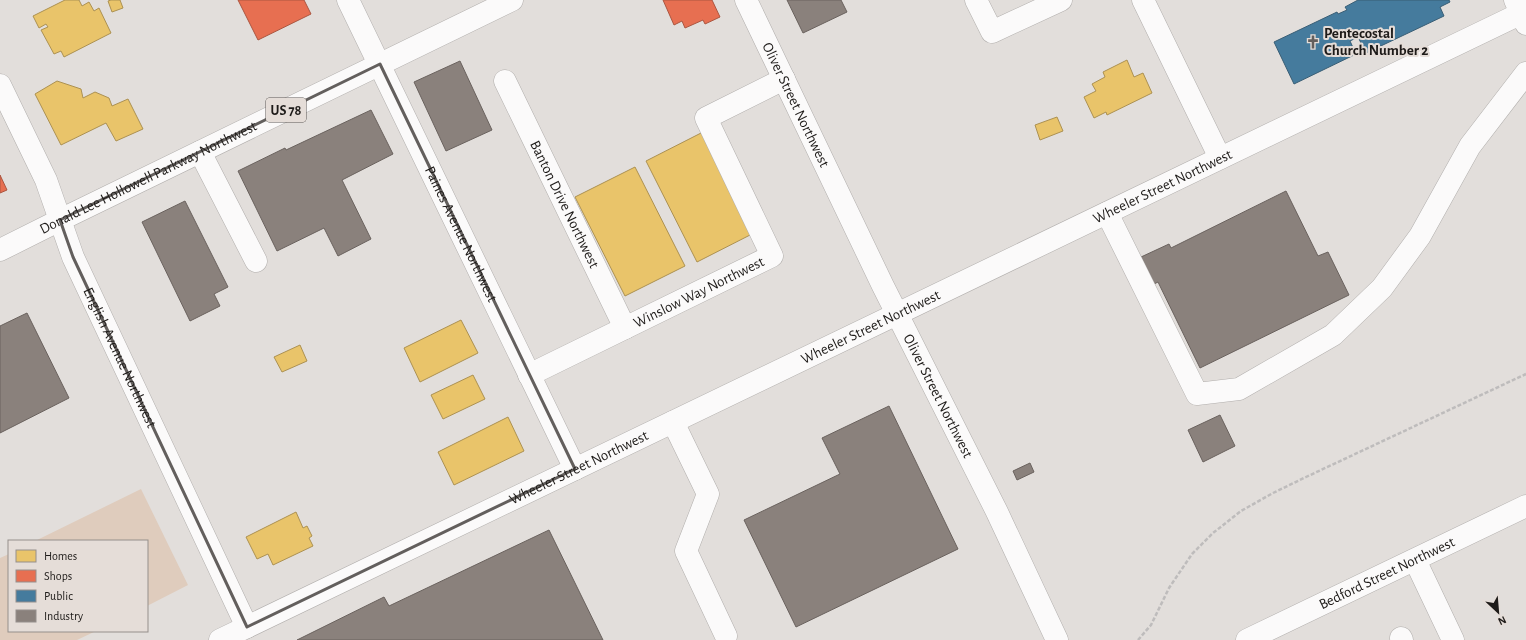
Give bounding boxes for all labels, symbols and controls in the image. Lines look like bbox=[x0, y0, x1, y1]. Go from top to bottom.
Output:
place label: Pentecostal Church Number 2 bbox=[1324, 26, 1428, 58]
church icon: Pentecostal Church Number 2 bbox=[1305, 34, 1321, 50]
street label: Oliver Street Northwest bbox=[759, 40, 832, 170]
road number: US 78 bbox=[266, 98, 306, 122]
street label: Donald Lee Hollowell Parkway Northwest bbox=[37, 118, 259, 237]
street label: Banton Drive Northwest bbox=[527, 138, 602, 271]
street label: Wheeler Street Northwest bbox=[1091, 147, 1235, 226]
street label: Paines Avenue Northwest bbox=[422, 164, 500, 305]
street label: Winslow Way Northwest bbox=[631, 254, 767, 331]
street label: English Avenue Northwest bbox=[80, 285, 159, 430]
street label: Wheeler Street Northwest bbox=[799, 287, 943, 367]
street label: Oliver Street Northwest bbox=[900, 332, 975, 461]
street label: Wheeler Street Northwest bbox=[507, 428, 651, 508]
street label: Bedford Street Northwest bbox=[1317, 534, 1457, 612]
legend bbox=[8, 540, 148, 632]
text: Homes bbox=[44, 550, 77, 562]
text: Shops bbox=[44, 570, 72, 582]
text: Public bbox=[44, 590, 73, 602]
north arrow bbox=[1478, 592, 1518, 632]
text: Industry bbox=[44, 610, 83, 623]
text: N bbox=[1496, 614, 1508, 627]

